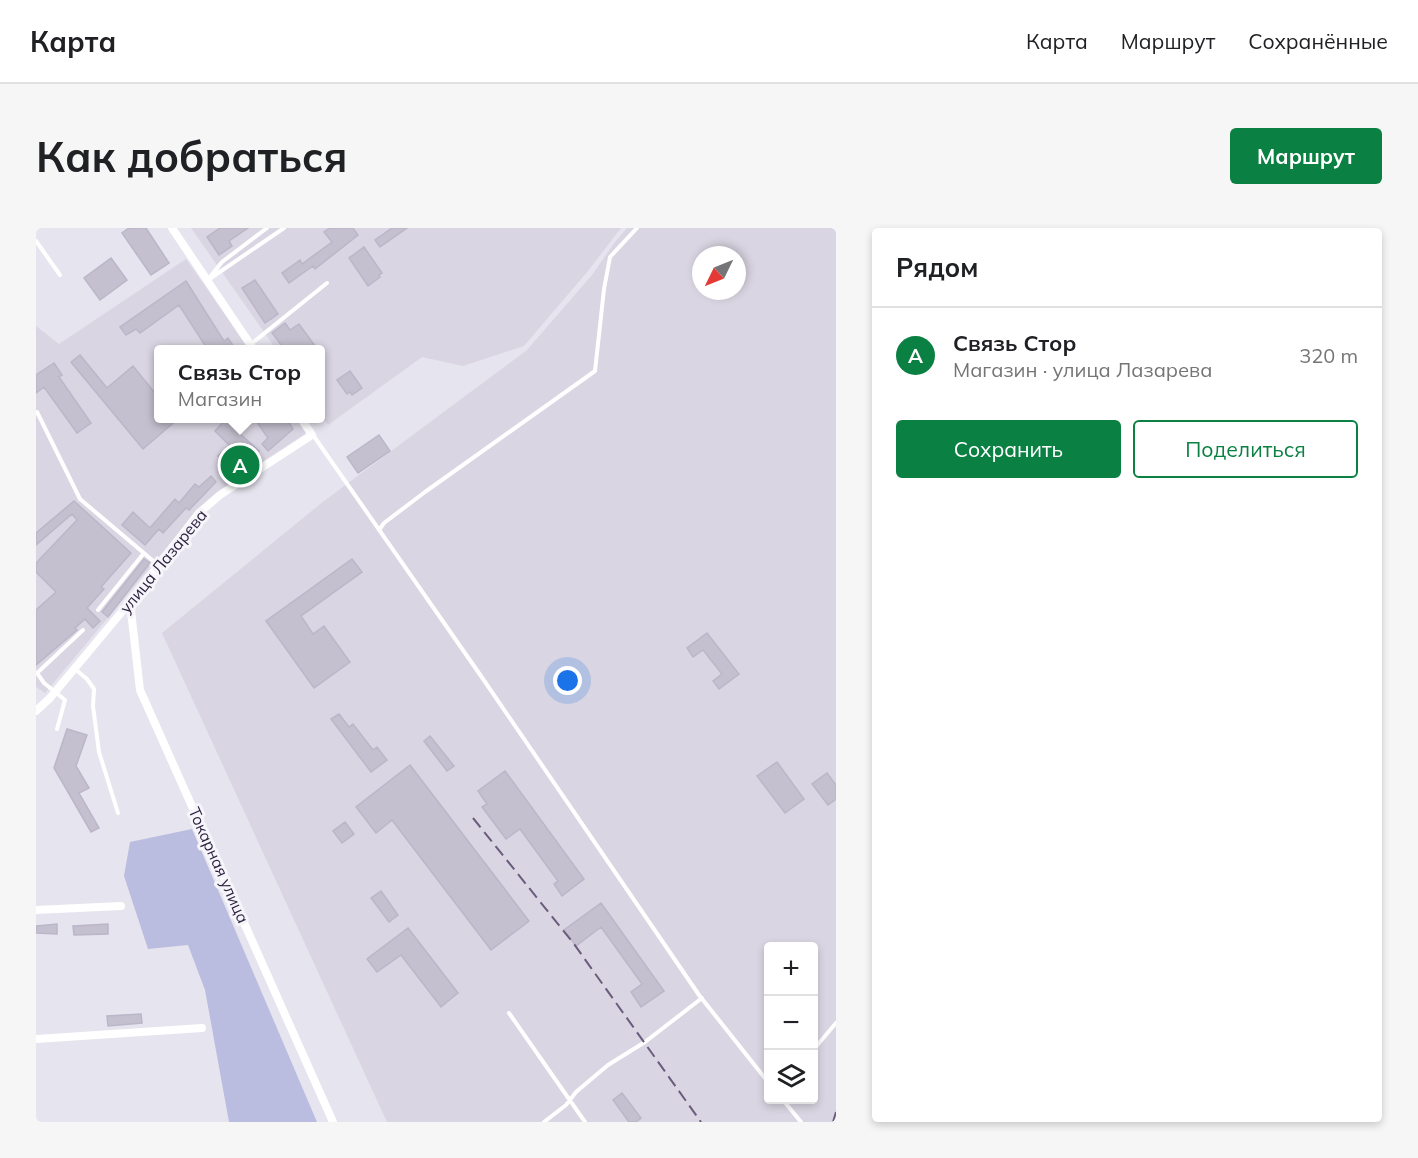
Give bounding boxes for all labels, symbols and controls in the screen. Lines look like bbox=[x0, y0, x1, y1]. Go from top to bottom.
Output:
text: Карта bbox=[30, 24, 116, 59]
text: Карта bbox=[1026, 28, 1088, 54]
text: Маршрут bbox=[1121, 28, 1215, 54]
text: Сохранённые bbox=[1248, 28, 1388, 54]
button: Маршрут bbox=[1230, 128, 1382, 184]
text: Как добраться bbox=[36, 130, 348, 183]
north arrow bbox=[692, 246, 746, 300]
text: Рядом bbox=[896, 251, 979, 284]
text: Связь Стор bbox=[953, 329, 1076, 357]
text: A bbox=[908, 343, 923, 368]
text: 320 m bbox=[1299, 343, 1358, 368]
popup bbox=[154, 345, 325, 423]
text: Магазин · улица Лазарева bbox=[953, 357, 1212, 382]
text: Связь Стор bbox=[178, 358, 301, 386]
text: Магазин bbox=[178, 386, 262, 411]
button: Сохранить bbox=[896, 420, 1121, 478]
button: Поделиться bbox=[1133, 420, 1358, 478]
pin: A bbox=[220, 442, 260, 488]
street label: улица Лазарева bbox=[115, 505, 211, 617]
your location bbox=[553, 666, 582, 695]
street label: Токарная улица bbox=[184, 804, 254, 926]
map controls bbox=[764, 942, 818, 1104]
button: + bbox=[764, 942, 818, 996]
button: − bbox=[764, 996, 818, 1050]
button: layers bbox=[764, 1050, 818, 1104]

